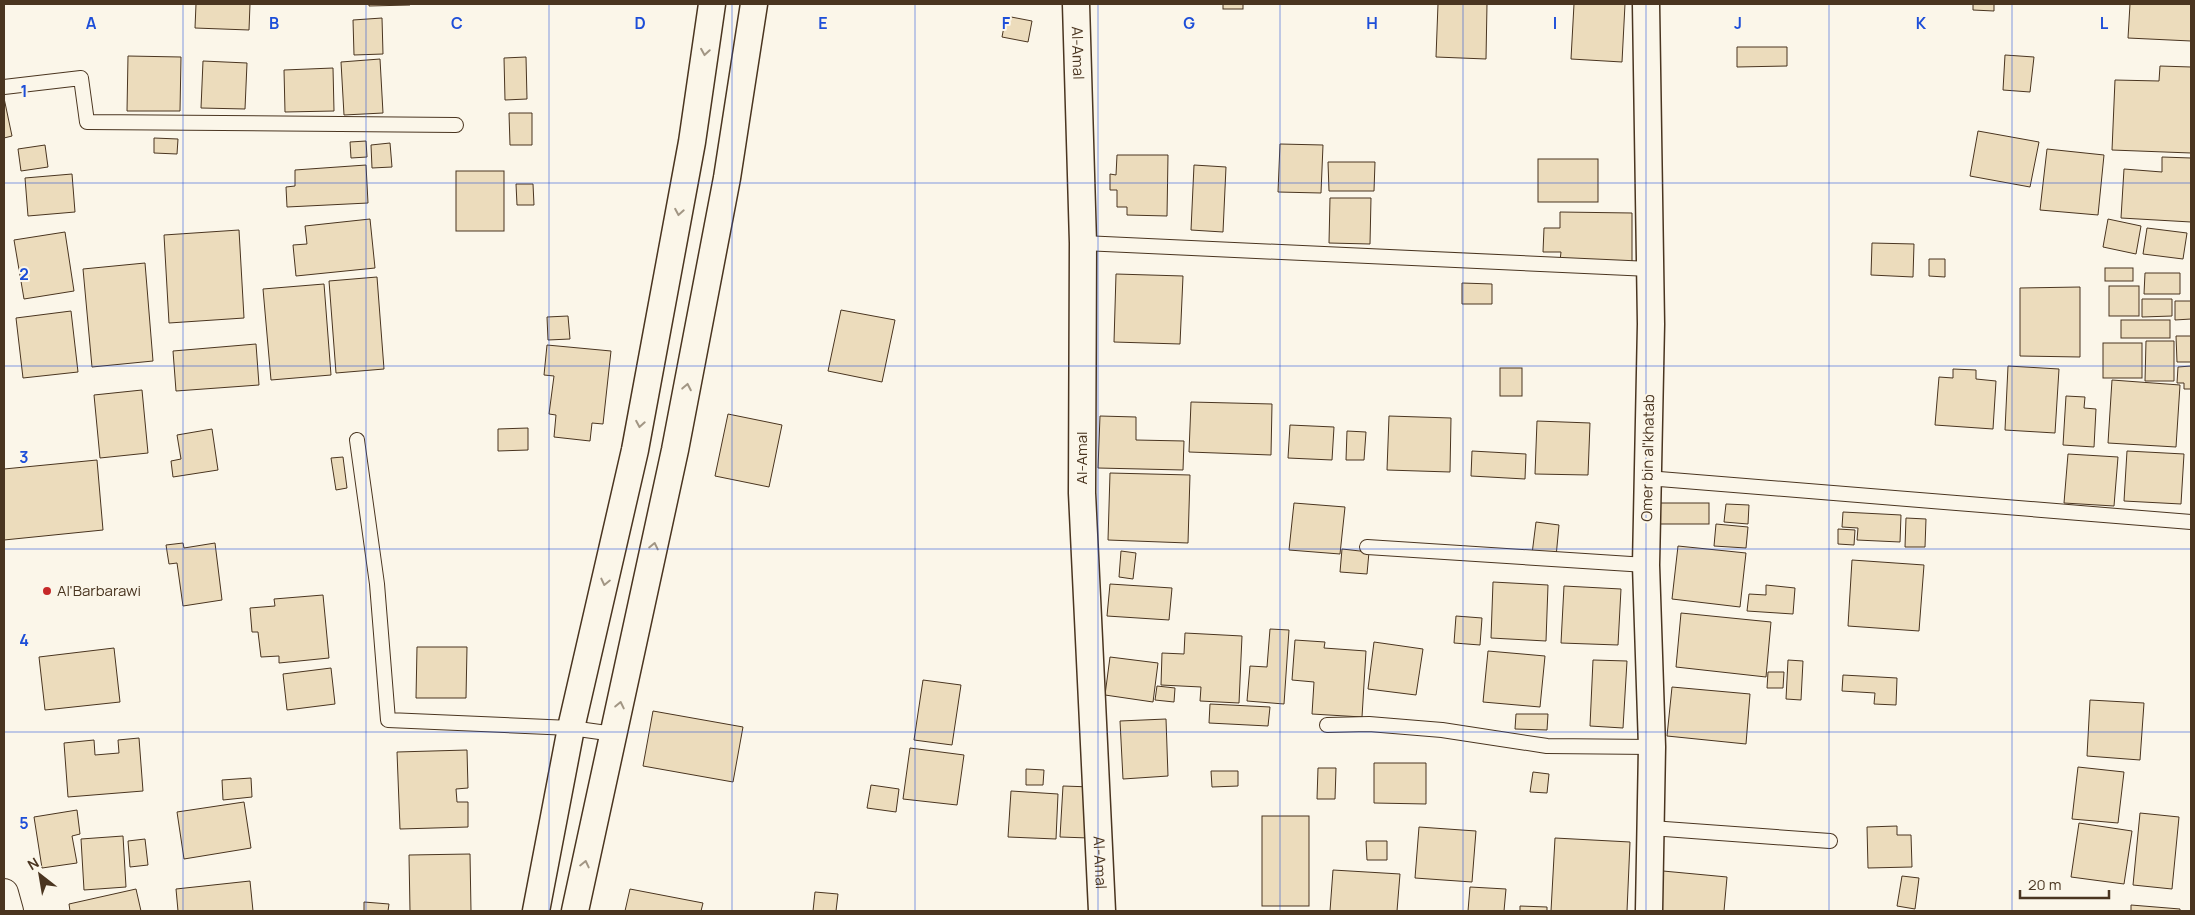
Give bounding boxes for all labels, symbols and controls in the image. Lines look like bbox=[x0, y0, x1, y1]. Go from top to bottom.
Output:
text: A bbox=[86, 12, 97, 34]
text: B bbox=[269, 12, 279, 34]
text: C bbox=[451, 12, 463, 34]
text: D bbox=[634, 12, 646, 34]
text: E bbox=[818, 12, 828, 34]
text: F bbox=[1002, 12, 1011, 34]
text: G bbox=[1183, 12, 1195, 34]
text: H bbox=[1366, 12, 1378, 34]
text: I bbox=[1553, 12, 1557, 34]
text: J bbox=[1734, 12, 1742, 34]
text: K bbox=[1916, 12, 1927, 34]
text: L bbox=[2100, 12, 2109, 34]
street label: Al-Amal bbox=[1067, 26, 1089, 80]
one-way arrow bbox=[701, 48, 711, 56]
text: 1 bbox=[20, 80, 28, 102]
one-way arrow bbox=[674, 208, 684, 217]
text: 2 bbox=[19, 263, 29, 285]
one-way arrow bbox=[681, 382, 691, 391]
street label: Omer bin al'khatab bbox=[1636, 394, 1659, 522]
one-way arrow bbox=[635, 419, 646, 428]
street label: Al-Amal bbox=[1071, 431, 1092, 485]
text: 3 bbox=[19, 446, 29, 468]
one-way arrow bbox=[648, 542, 659, 551]
one-way arrow bbox=[600, 578, 611, 587]
place label: Al'Barbarawi bbox=[57, 580, 141, 601]
marker: Al'Barbarawi bbox=[41, 585, 53, 597]
text: 4 bbox=[19, 629, 29, 651]
one-way arrow bbox=[615, 701, 625, 709]
text: 5 bbox=[19, 812, 29, 834]
street label: Al-Amal bbox=[1088, 835, 1112, 889]
north arrow bbox=[15, 850, 65, 900]
text: N bbox=[24, 853, 42, 874]
one-way arrow bbox=[579, 859, 590, 868]
scale bar bbox=[2020, 868, 2109, 900]
text: 20 m bbox=[2028, 874, 2061, 895]

